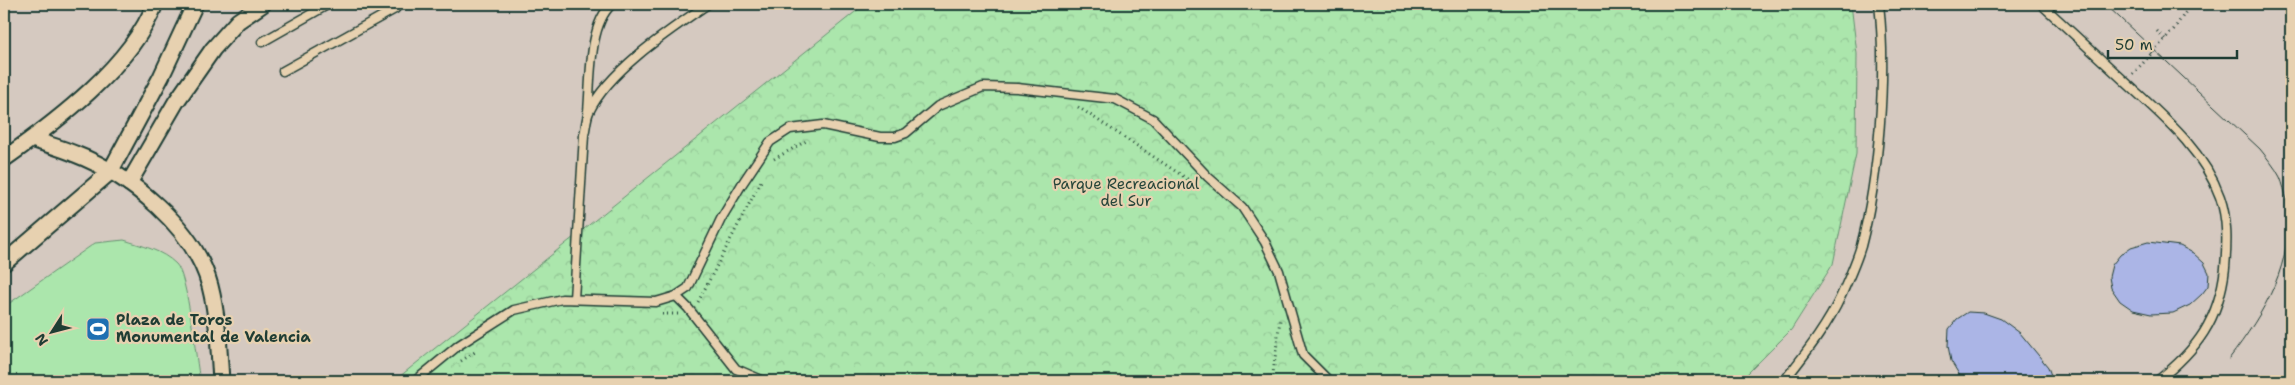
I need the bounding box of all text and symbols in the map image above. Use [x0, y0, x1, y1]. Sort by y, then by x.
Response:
scale bar [2108, 28, 2236, 60]
text: 50 m [2115, 35, 2153, 55]
park label: Parque Recreacional del Sur [1053, 174, 1200, 211]
north arrow [28, 308, 78, 358]
place label: Plaza de Toros Monumental de Valencia [116, 310, 311, 347]
sports icon: Plaza de Toros Monumental de Valencia [85, 316, 111, 342]
text: N [31, 330, 52, 349]

